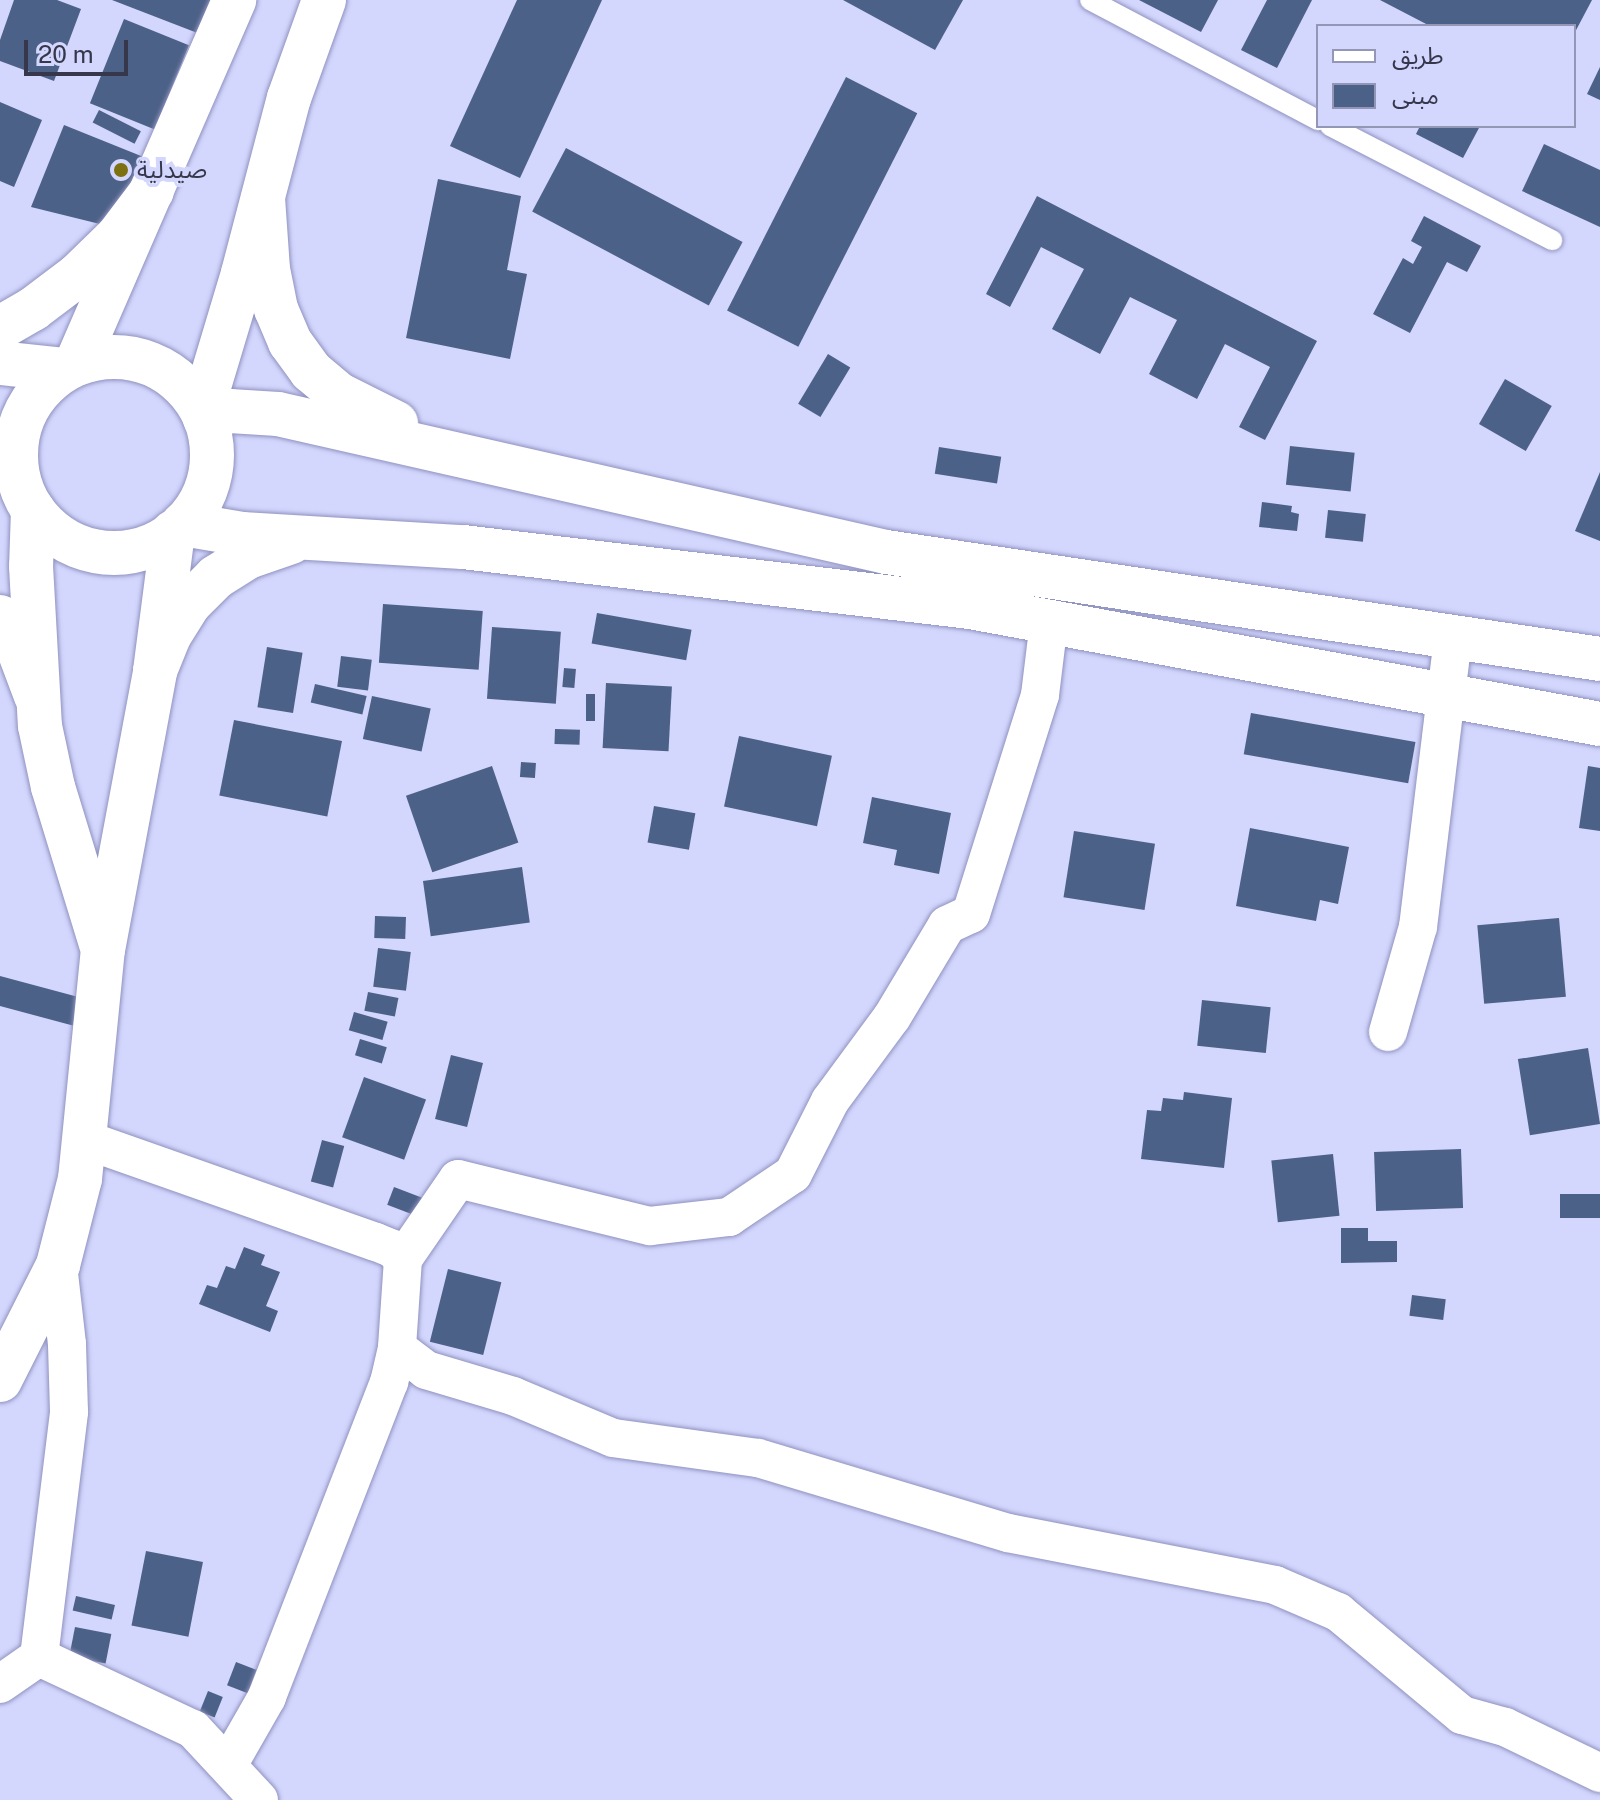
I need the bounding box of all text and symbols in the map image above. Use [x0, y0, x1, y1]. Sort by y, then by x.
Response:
scale bar [28, 24, 132, 74]
legend [1316, 24, 1576, 128]
text: 20 m [38, 40, 94, 68]
text: طريق [1392, 41, 1444, 69]
text: مبنى [1392, 81, 1439, 109]
place label: صيدلية [137, 156, 207, 184]
marker: صيدلية [112, 161, 130, 179]

